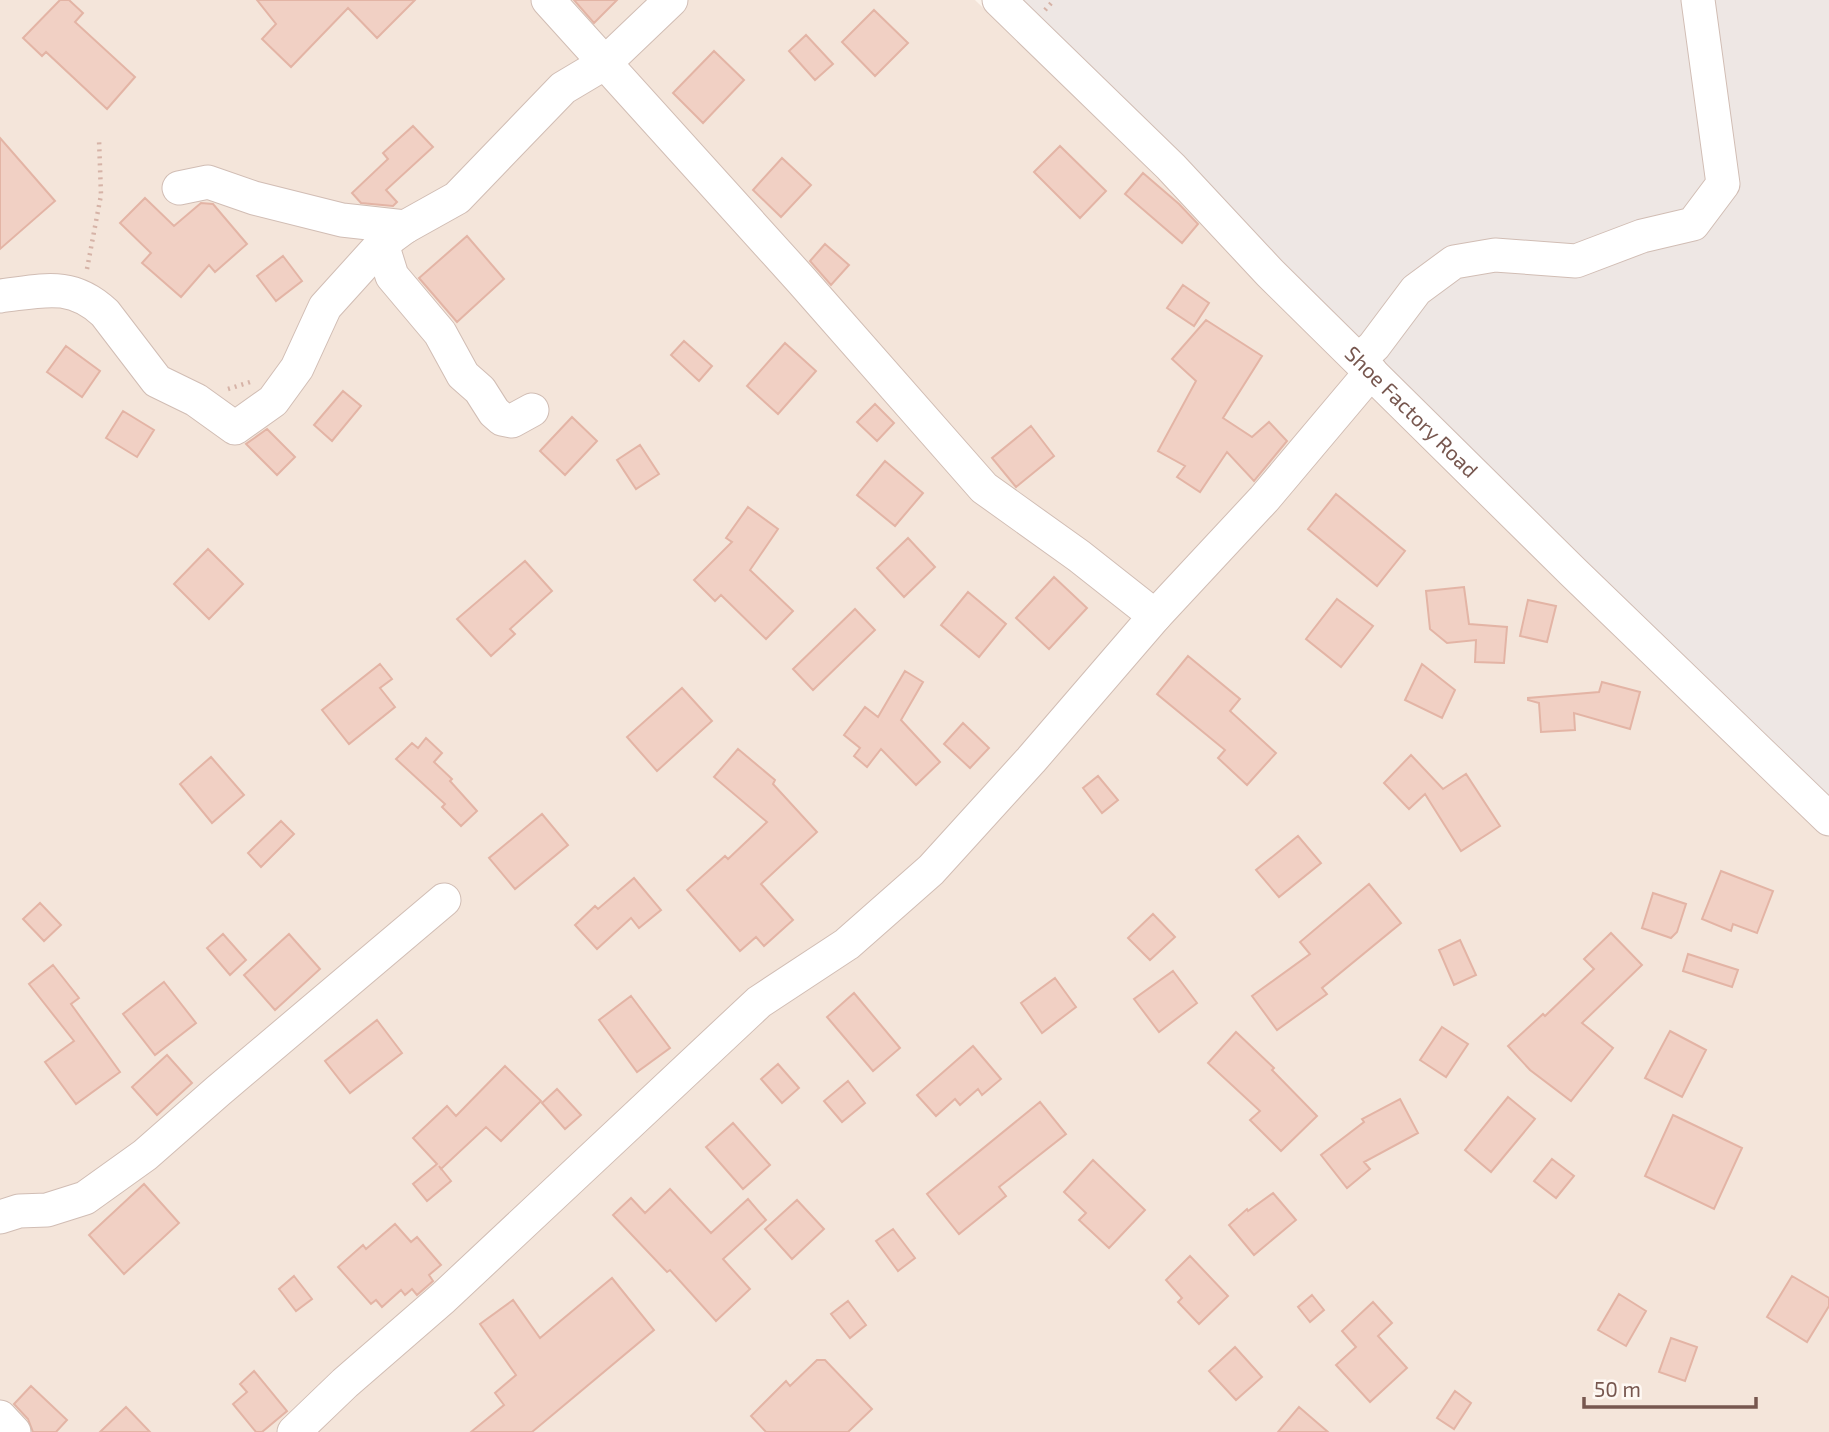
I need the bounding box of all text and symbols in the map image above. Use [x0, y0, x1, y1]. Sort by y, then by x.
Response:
street label: Shoe Factory Road [1340, 340, 1484, 482]
scale bar [1584, 1366, 1756, 1410]
text: 50 m [1594, 1376, 1641, 1401]

